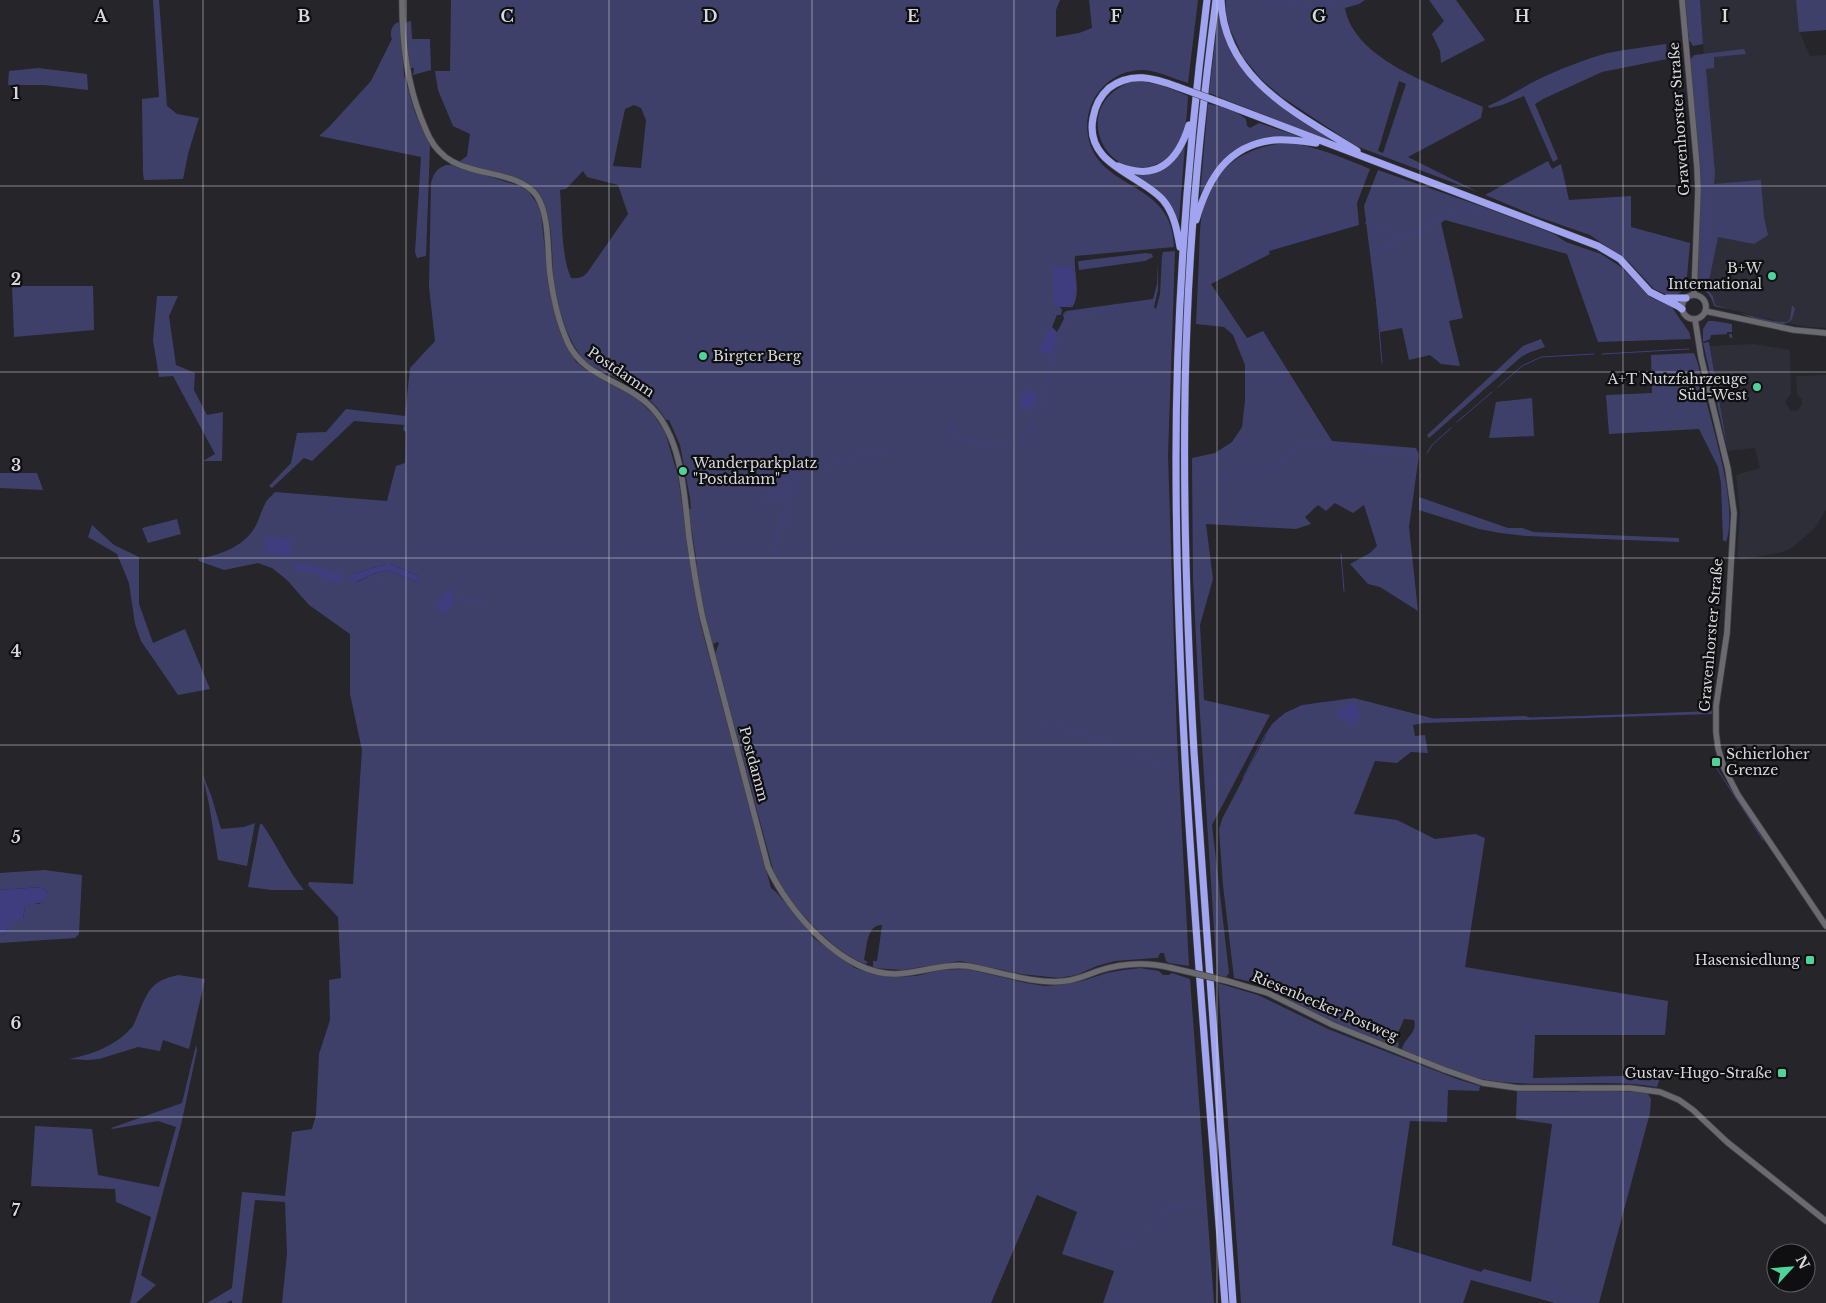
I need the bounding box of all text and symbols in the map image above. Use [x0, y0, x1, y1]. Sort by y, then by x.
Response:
text: A [94, 6, 109, 26]
text: B [298, 6, 311, 26]
text: C [500, 6, 514, 26]
text: D [703, 6, 717, 26]
text: E [907, 6, 919, 26]
text: F [1110, 6, 1122, 26]
text: G [1312, 6, 1326, 26]
text: H [1514, 6, 1530, 26]
text: I [1722, 6, 1729, 26]
street label: Gravenhorster Straße [1665, 42, 1693, 196]
text: 1 [13, 83, 20, 103]
place label: B+W International [1668, 259, 1763, 293]
text: 2 [11, 269, 21, 289]
marker: B+W International [1766, 270, 1778, 282]
street label: Postdamm [584, 343, 658, 401]
place label: Birgter Berg [713, 347, 802, 365]
marker: Birgter Berg [697, 350, 709, 362]
place label: A+T Nutzfahrzeuge Süd-West [1607, 370, 1748, 404]
marker: A+T Nutzfahrzeuge Süd-West [1751, 381, 1763, 393]
place label: Wanderparkplatz "Postdamm" [692, 454, 817, 488]
text: 3 [11, 455, 21, 475]
marker: Wanderparkplatz "Postdamm" [677, 465, 689, 477]
street label: Gravenhorster Straße [1695, 558, 1727, 712]
text: 4 [11, 641, 21, 661]
street label: Postdamm [735, 724, 773, 804]
place label: Schierloher Grenze [1726, 745, 1810, 779]
marker: Schierloher Grenze [1710, 756, 1722, 768]
text: 5 [11, 827, 21, 847]
place label: Hasensiedlung [1695, 951, 1801, 969]
marker: Hasensiedlung [1804, 954, 1816, 966]
street label: Riesenbecker Postweg [1249, 967, 1401, 1045]
text: 6 [11, 1013, 22, 1033]
place label: Gustav-Hugo-Straße [1624, 1064, 1772, 1082]
marker: Gustav-Hugo-Straße [1776, 1067, 1788, 1079]
text: 7 [12, 1200, 21, 1220]
north arrow [1766, 1243, 1816, 1293]
text: N [1792, 1252, 1814, 1272]

